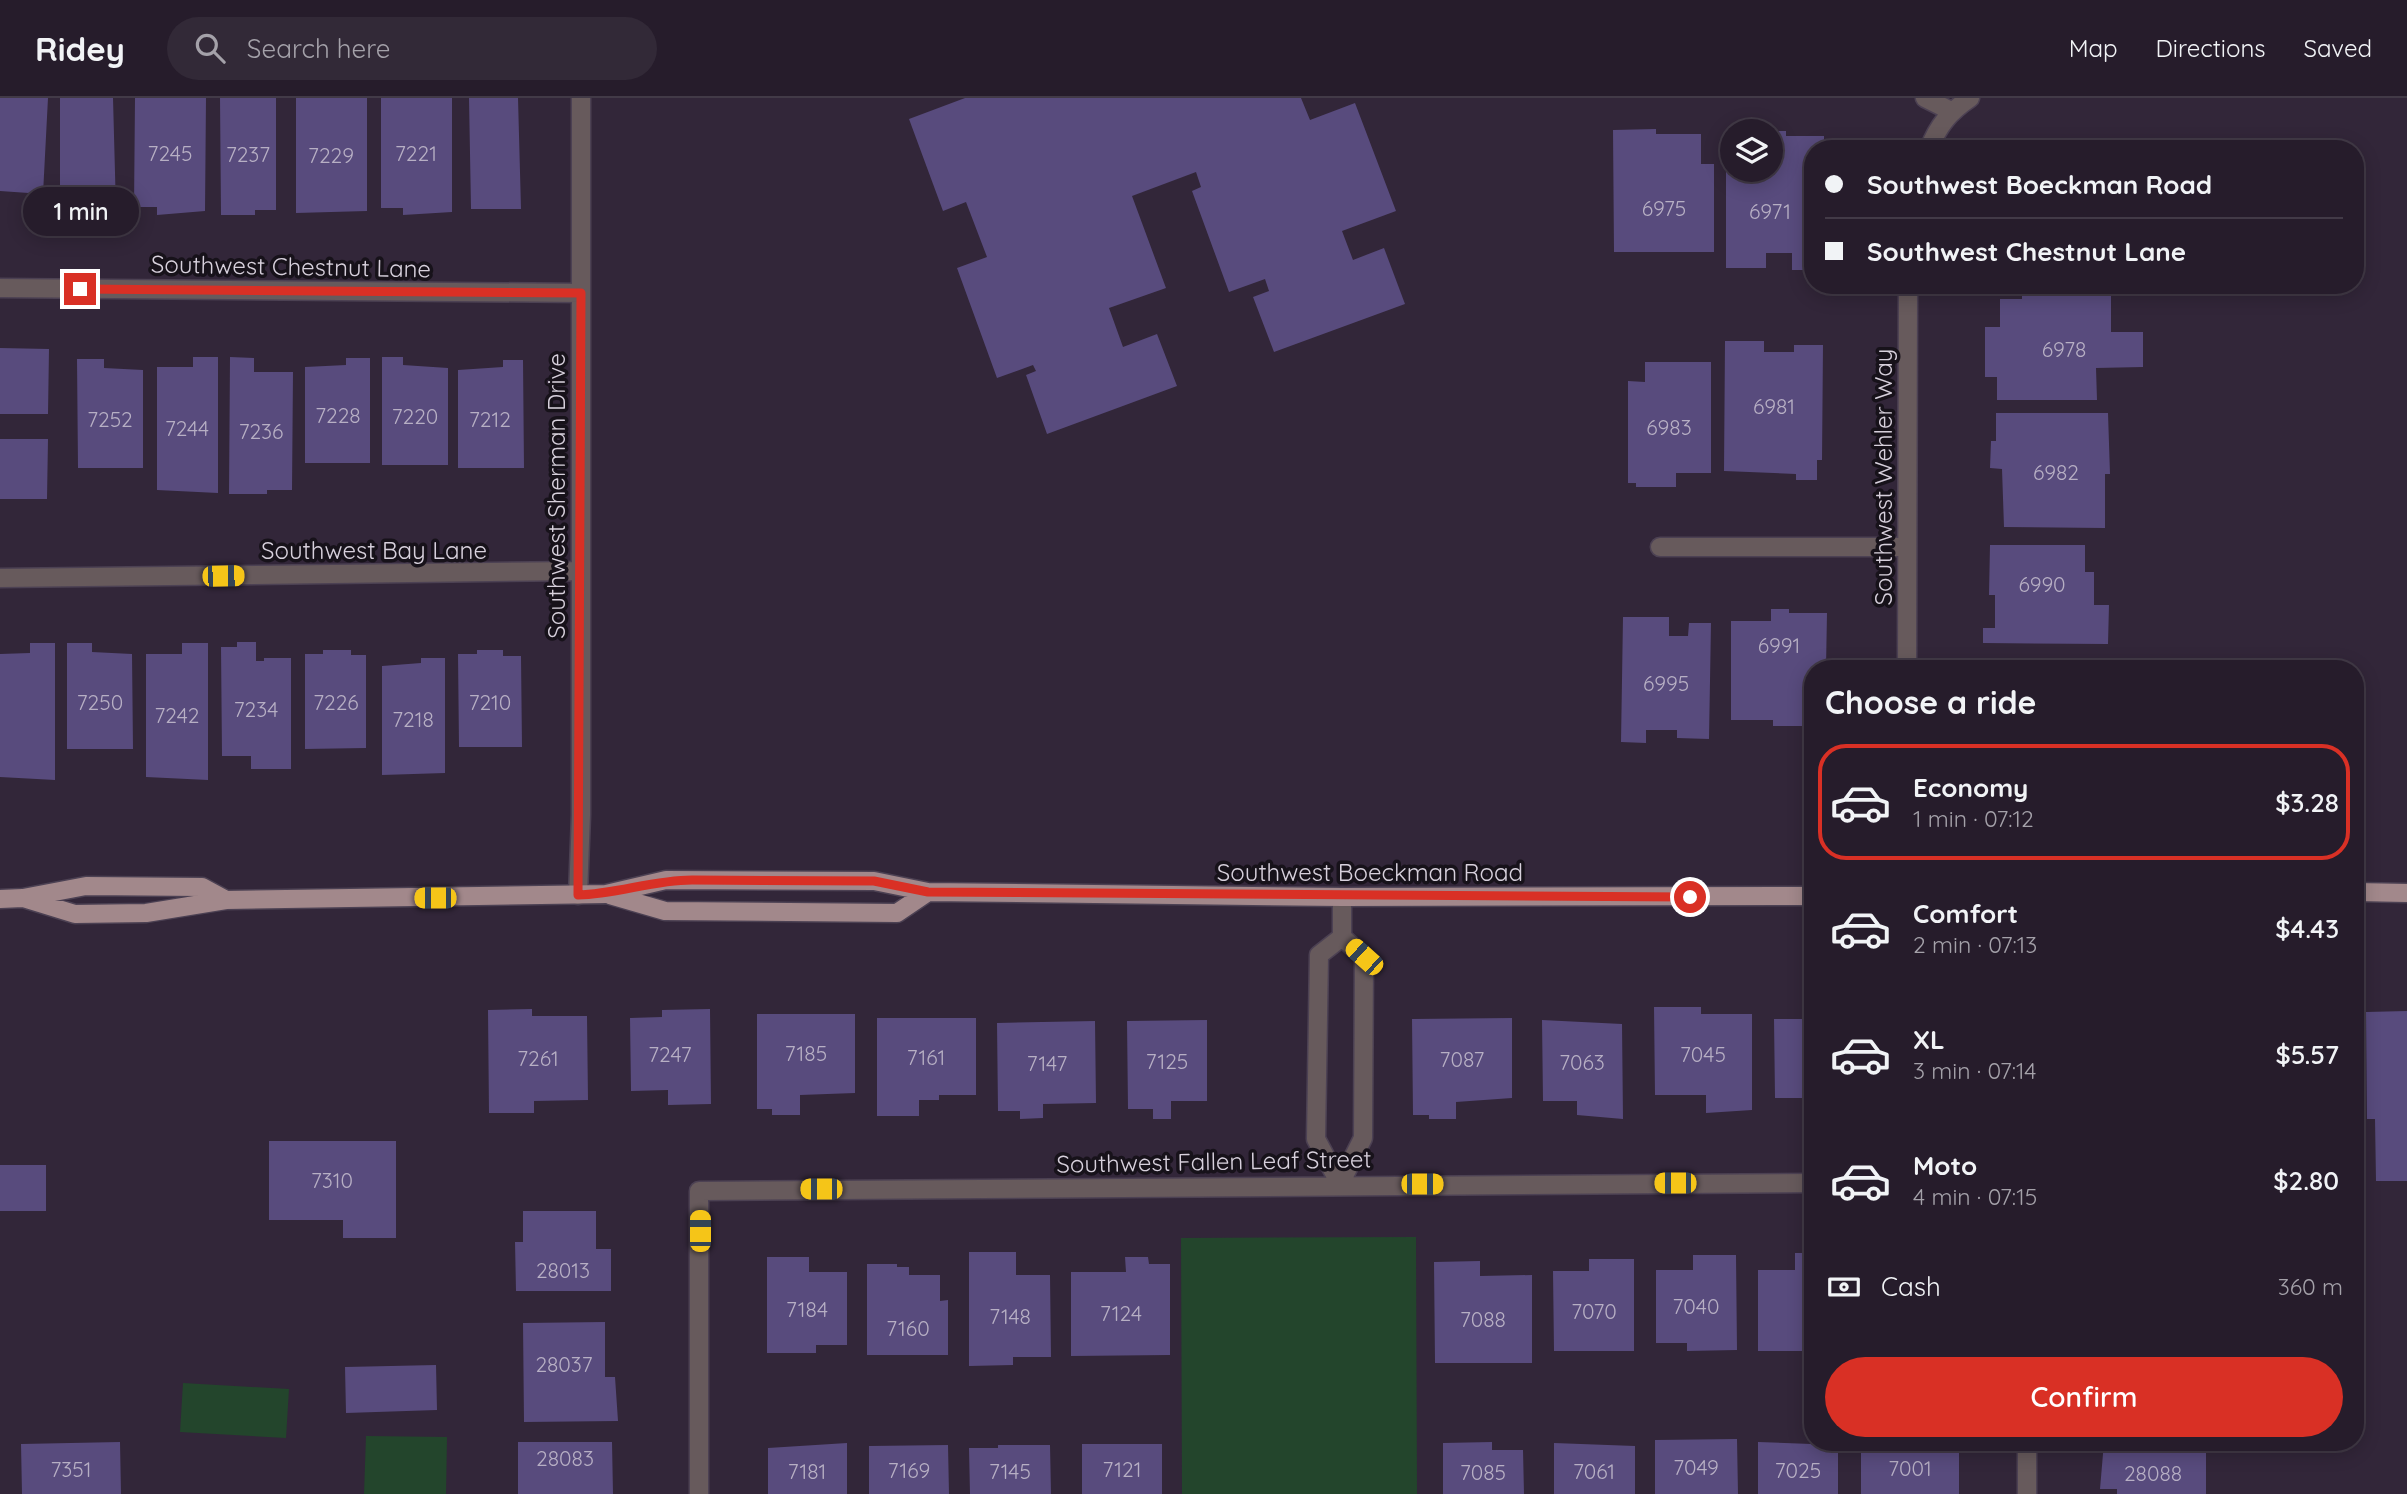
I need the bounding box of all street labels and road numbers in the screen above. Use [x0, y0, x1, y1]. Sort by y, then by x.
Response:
street label: Southwest Chestnut Lane [151, 249, 431, 283]
street label: Southwest Wehler Way [1868, 349, 1898, 605]
street label: Southwest Sherman Drive [541, 353, 571, 639]
street label: Southwest Bay Lane [261, 535, 487, 565]
street label: Southwest Boeckman Road [1217, 857, 1523, 887]
street label: Southwest Fallen Leaf Street [1056, 1143, 1372, 1179]

